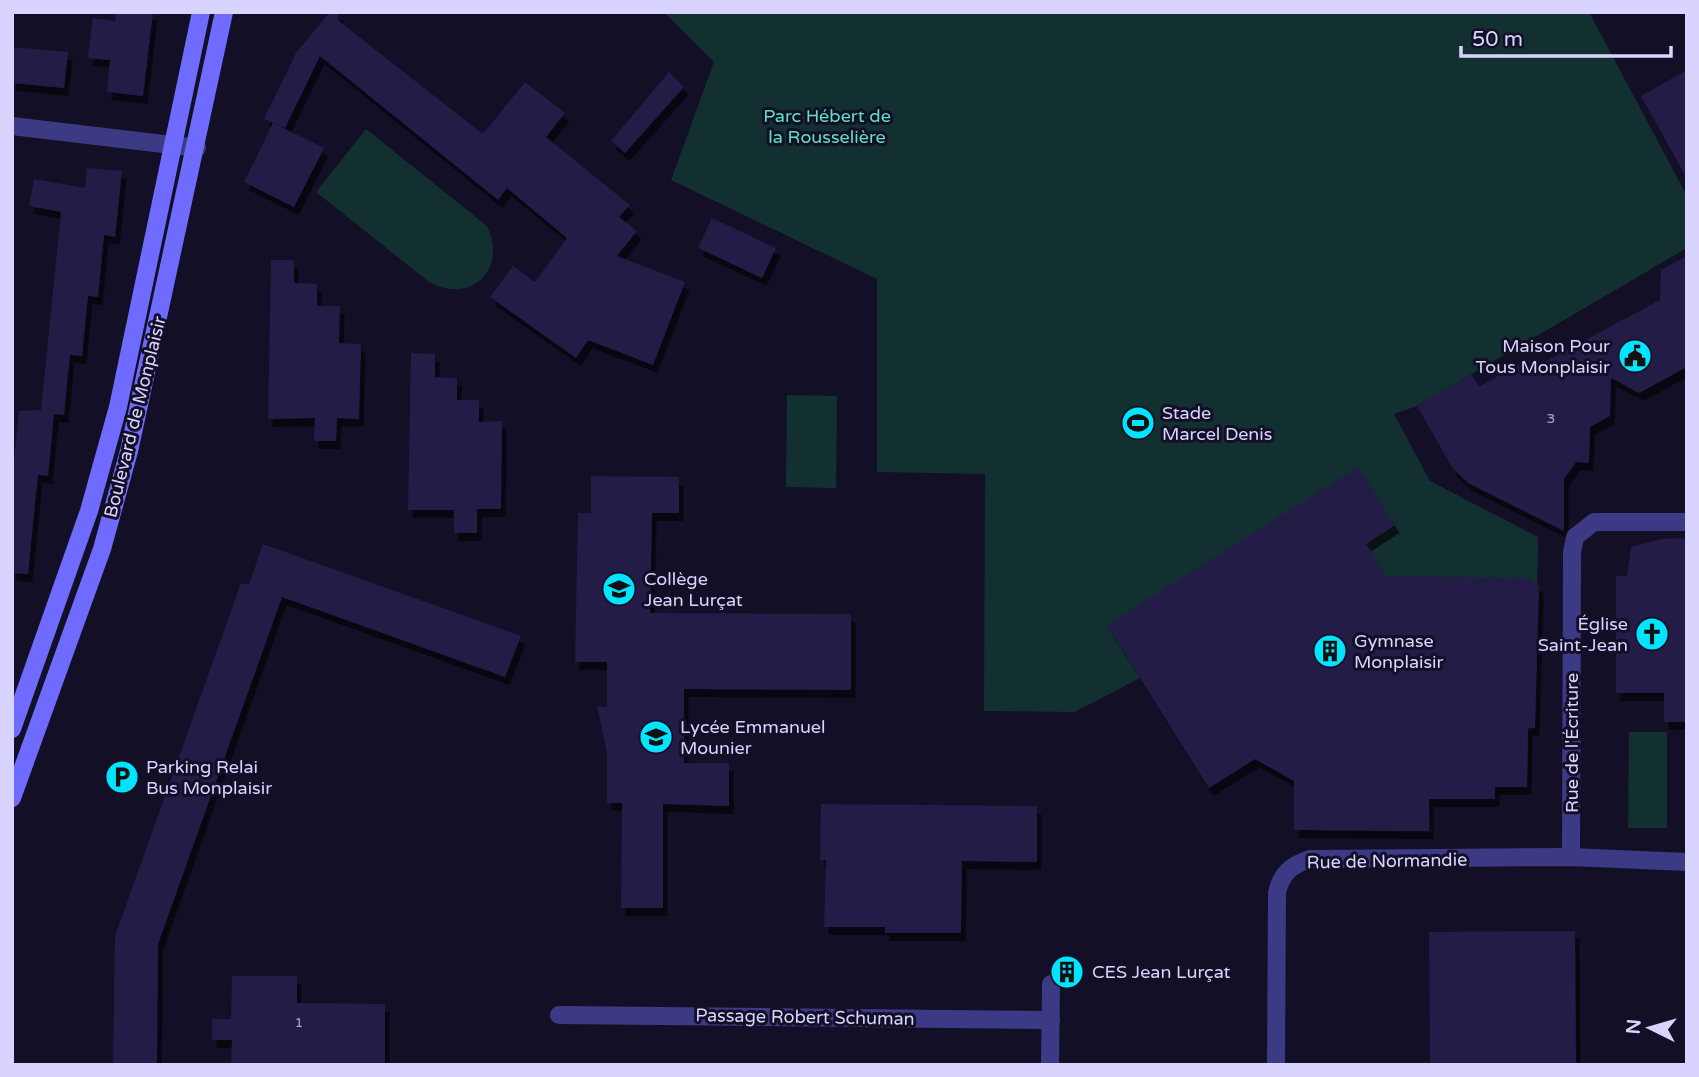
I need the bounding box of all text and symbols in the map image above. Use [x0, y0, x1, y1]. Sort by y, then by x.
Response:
scale bar [1461, 14, 1671, 58]
text: 50 m [1472, 27, 1523, 52]
park label: Parc Hébert de la Rousselière [763, 105, 891, 148]
street label: Boulevard de Monplaisir [99, 314, 171, 520]
place label: Maison Pour Tous Monplaisir [1475, 335, 1610, 378]
public building icon: Maison Pour Tous Monplaisir [1616, 337, 1654, 375]
place label: Stade Marcel Denis [1162, 402, 1272, 445]
sports icon: Stade Marcel Denis [1119, 404, 1157, 442]
house number: 3 [1547, 410, 1555, 427]
place label: Collège Jean Lurçat [644, 568, 743, 611]
school or university icon: Collège Jean Lurçat [600, 570, 638, 608]
place label: Église Saint-Jean [1538, 613, 1628, 656]
church icon: Église Saint-Jean [1633, 615, 1671, 653]
place label: Gymnase Monplaisir [1354, 630, 1444, 673]
building icon: Gymnase Monplaisir [1311, 632, 1349, 670]
street label: Rue de l'Écriture [1561, 673, 1583, 813]
place label: Lycée Emmanuel Mounier [680, 716, 826, 759]
school or university icon: Lycée Emmanuel Mounier [637, 718, 675, 756]
place label: Parking Relai Bus Monplaisir [146, 756, 272, 799]
parking icon: Parking Relai Bus Monplaisir [103, 758, 141, 796]
street label: Rue de Normandie [1307, 849, 1467, 873]
building icon: CES Jean Lurçat [1048, 953, 1086, 991]
place label: CES Jean Lurçat [1092, 961, 1231, 983]
north arrow [1615, 993, 1685, 1063]
street label: Passage Robert Schuman [695, 1004, 915, 1030]
house number: 1 [295, 1014, 303, 1031]
text: N [1622, 1018, 1646, 1035]

